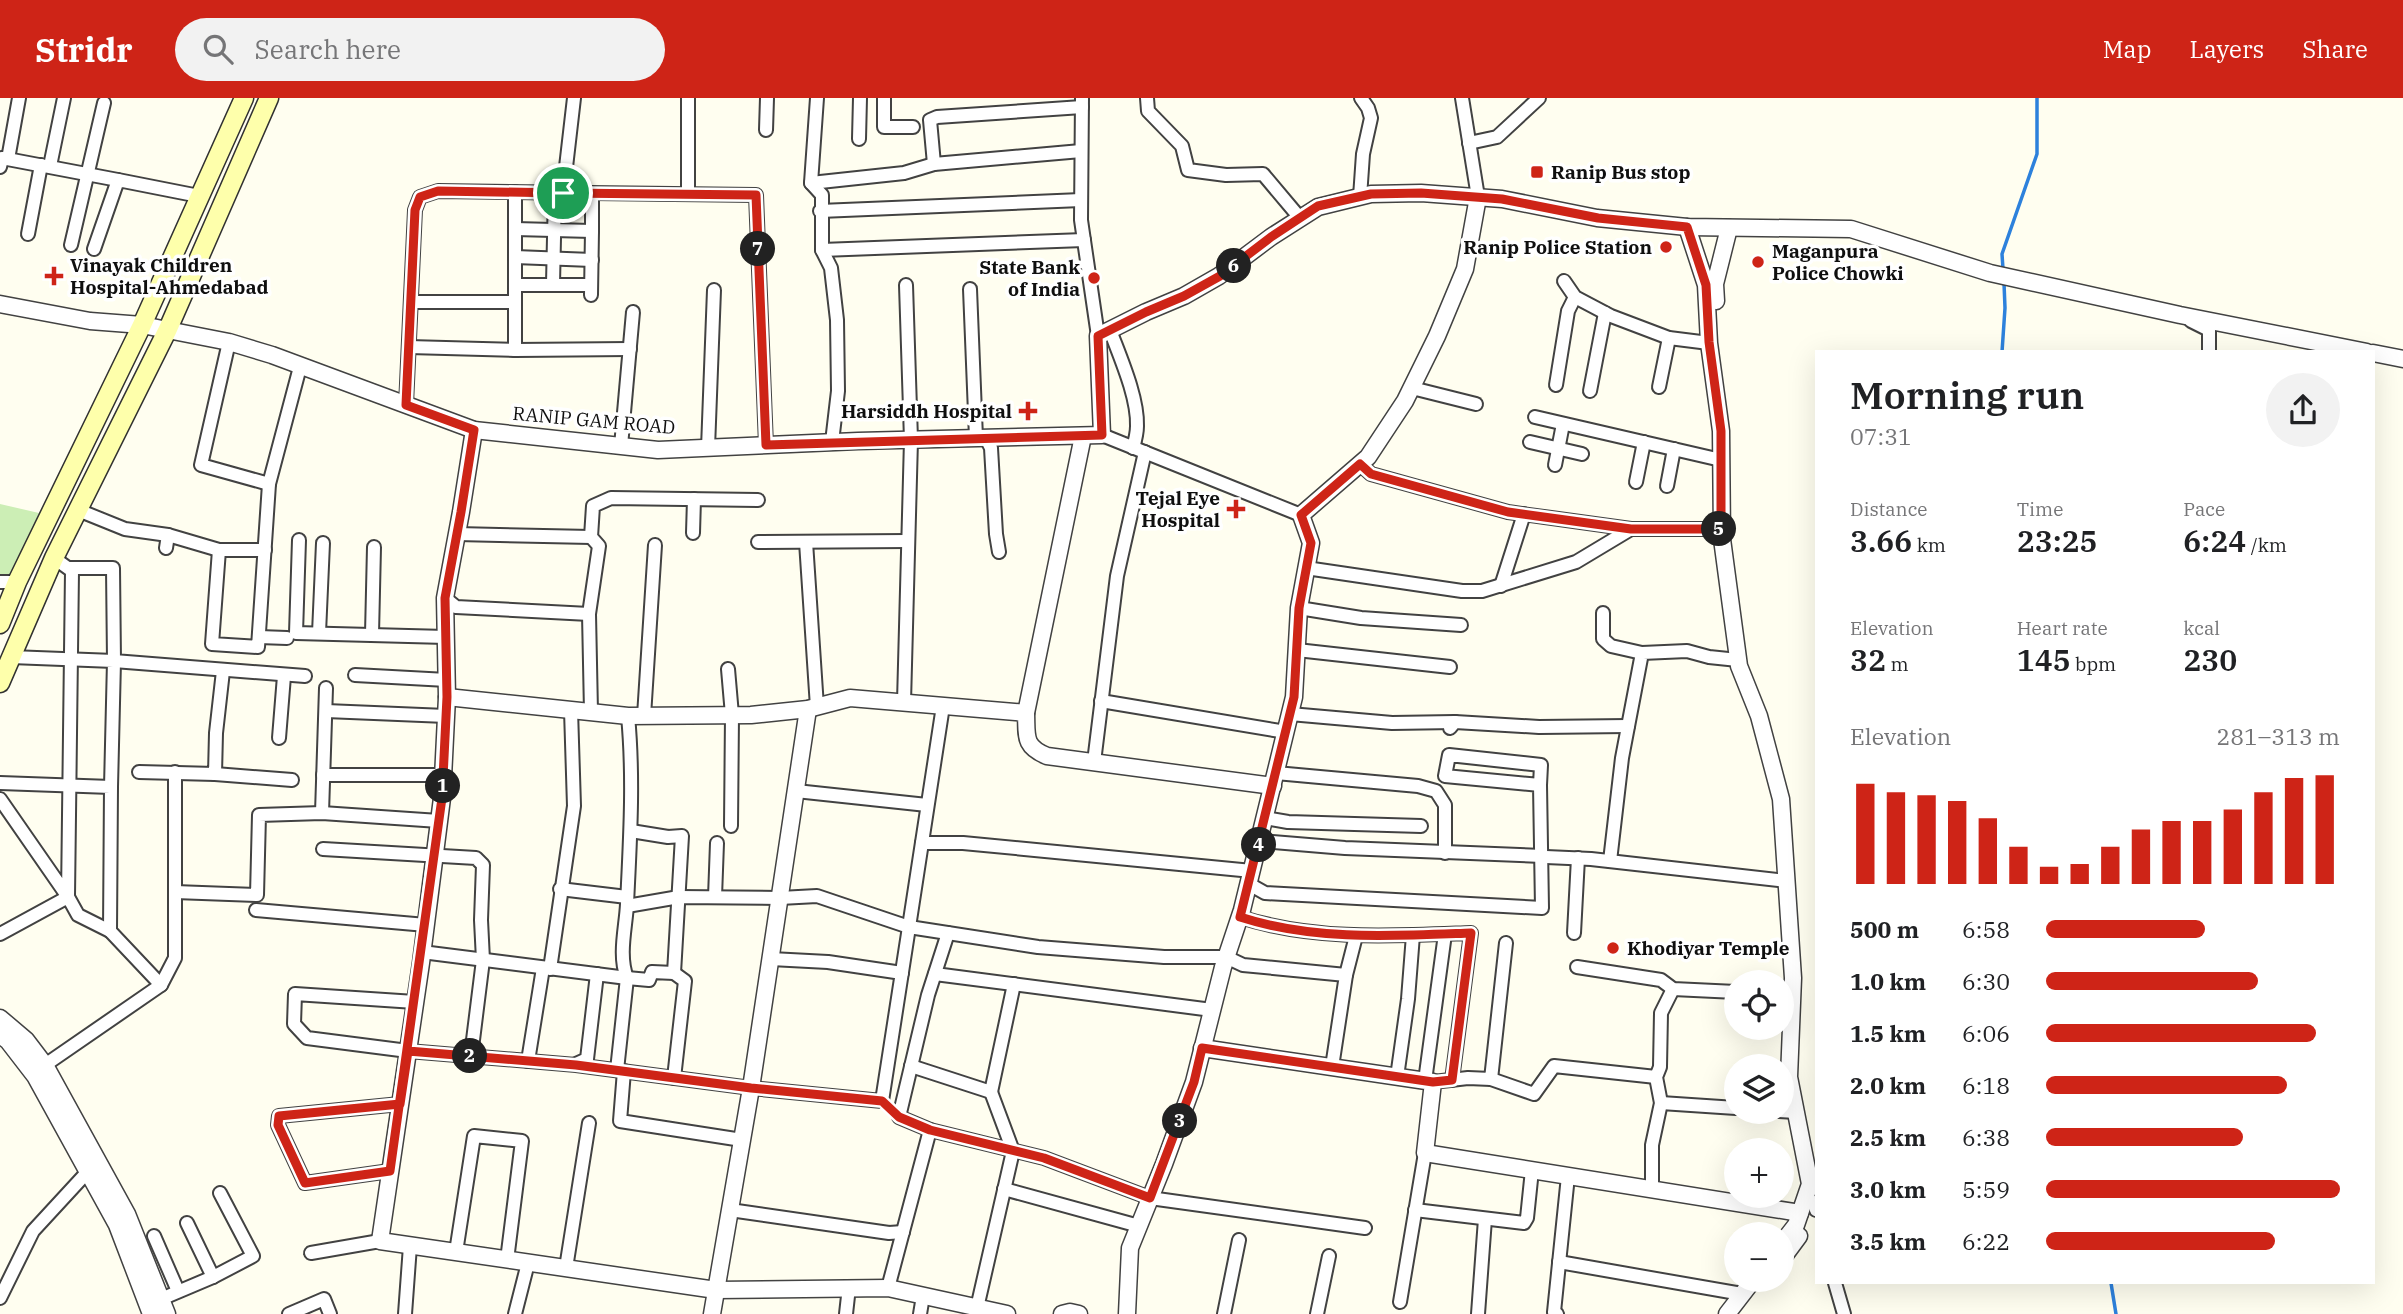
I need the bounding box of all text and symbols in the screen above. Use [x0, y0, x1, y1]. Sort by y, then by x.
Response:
search box [175, 18, 665, 81]
text: Stridr [35, 28, 133, 71]
icon: search [199, 30, 237, 68]
text: Search here [255, 32, 401, 66]
text: Map [2103, 33, 2151, 65]
text: Layers [2189, 33, 2264, 65]
text: Share [2302, 33, 2368, 65]
place label: Ranip Bus stop [1551, 160, 1690, 184]
pin [533, 163, 593, 223]
marker: Ranip Bus stop [1529, 164, 1545, 180]
icon: arrive [544, 174, 582, 212]
pin: 7 [740, 232, 776, 266]
place label: Ranip Police Station [1463, 235, 1652, 259]
text: 7 [752, 236, 763, 260]
marker: Ranip Police Station [1658, 239, 1674, 255]
place label: Maganpura Police Chowki [1772, 239, 1904, 285]
pin: 6 [1216, 248, 1252, 284]
place label: Vinayak Children Hospital-Ahmedabad [70, 253, 269, 299]
text: 6 [1228, 253, 1239, 277]
marker: Maganpura Police Chowki [1750, 254, 1766, 270]
place label: State Bank of India [979, 255, 1080, 301]
marker: Vinayak Children Hospital-Ahmedabad [44, 266, 64, 286]
marker: State Bank of India [1086, 270, 1102, 286]
text: Morning run [1850, 370, 2084, 419]
button: share [2266, 373, 2340, 447]
place label: Harsiddh Hospital [841, 399, 1012, 423]
street label: RANIP GAM ROAD [512, 401, 676, 439]
marker: Harsiddh Hospital [1018, 401, 1038, 421]
text: 07:31 [1850, 421, 1912, 451]
place label: Tejal Eye Hospital [1135, 486, 1220, 532]
text: Distance [1850, 497, 1928, 521]
text: Time [2017, 497, 2063, 521]
text: Pace [2183, 497, 2225, 521]
marker: Tejal Eye Hospital [1226, 499, 1246, 519]
pin: 5 [1702, 512, 1736, 546]
text: 5 [1713, 516, 1724, 540]
text: 3.66 [1850, 521, 1912, 560]
text: 23:25 [2017, 521, 2098, 560]
text: 6:24 [2183, 521, 2246, 560]
text: km [1912, 533, 1946, 557]
text: /km [2246, 533, 2287, 557]
text: Elevation [1850, 616, 1934, 640]
text: Heart rate [2017, 616, 2108, 640]
text: kcal [2183, 616, 2220, 640]
text: 32 [1850, 640, 1886, 679]
text: 145 [2017, 640, 2071, 679]
text: 230 [2183, 640, 2237, 679]
text: m [1886, 652, 1909, 676]
text: bpm [2071, 652, 2116, 676]
text: Elevation [1850, 721, 1951, 751]
text: 281–313 m [2216, 721, 2340, 751]
pin: 1 [426, 768, 460, 804]
text: 1 [437, 773, 448, 797]
pin: 4 [1242, 828, 1276, 862]
text: 4 [1253, 832, 1264, 856]
text: 500 m [1850, 914, 1919, 944]
text: 6:58 [1962, 914, 2010, 944]
place label: Khodiyar Temple [1627, 936, 1790, 960]
marker: Khodiyar Temple [1605, 940, 1621, 956]
text: 1.0 km [1850, 966, 1926, 996]
text: 6:30 [1962, 966, 2010, 996]
map controls [1724, 970, 1794, 1292]
button: locate [1724, 970, 1794, 1040]
text: 1.5 km [1850, 1018, 1926, 1048]
text: 6:06 [1962, 1018, 2010, 1048]
pin: 2 [452, 1038, 488, 1074]
text: 2 [464, 1043, 475, 1067]
button: layers [1724, 1054, 1794, 1124]
text: 2.0 km [1850, 1070, 1926, 1100]
text: 6:18 [1962, 1070, 2010, 1100]
pin: 3 [1162, 1104, 1198, 1138]
text: 3 [1174, 1108, 1185, 1132]
text: 2.5 km [1850, 1122, 1926, 1152]
text: 6:38 [1962, 1122, 2010, 1152]
button: + [1724, 1138, 1794, 1208]
text: 3.0 km [1850, 1174, 1926, 1204]
text: 5:59 [1962, 1174, 2010, 1204]
button: − [1724, 1222, 1794, 1292]
text: 3.5 km [1850, 1226, 1926, 1256]
text: 6:22 [1962, 1226, 2010, 1256]

